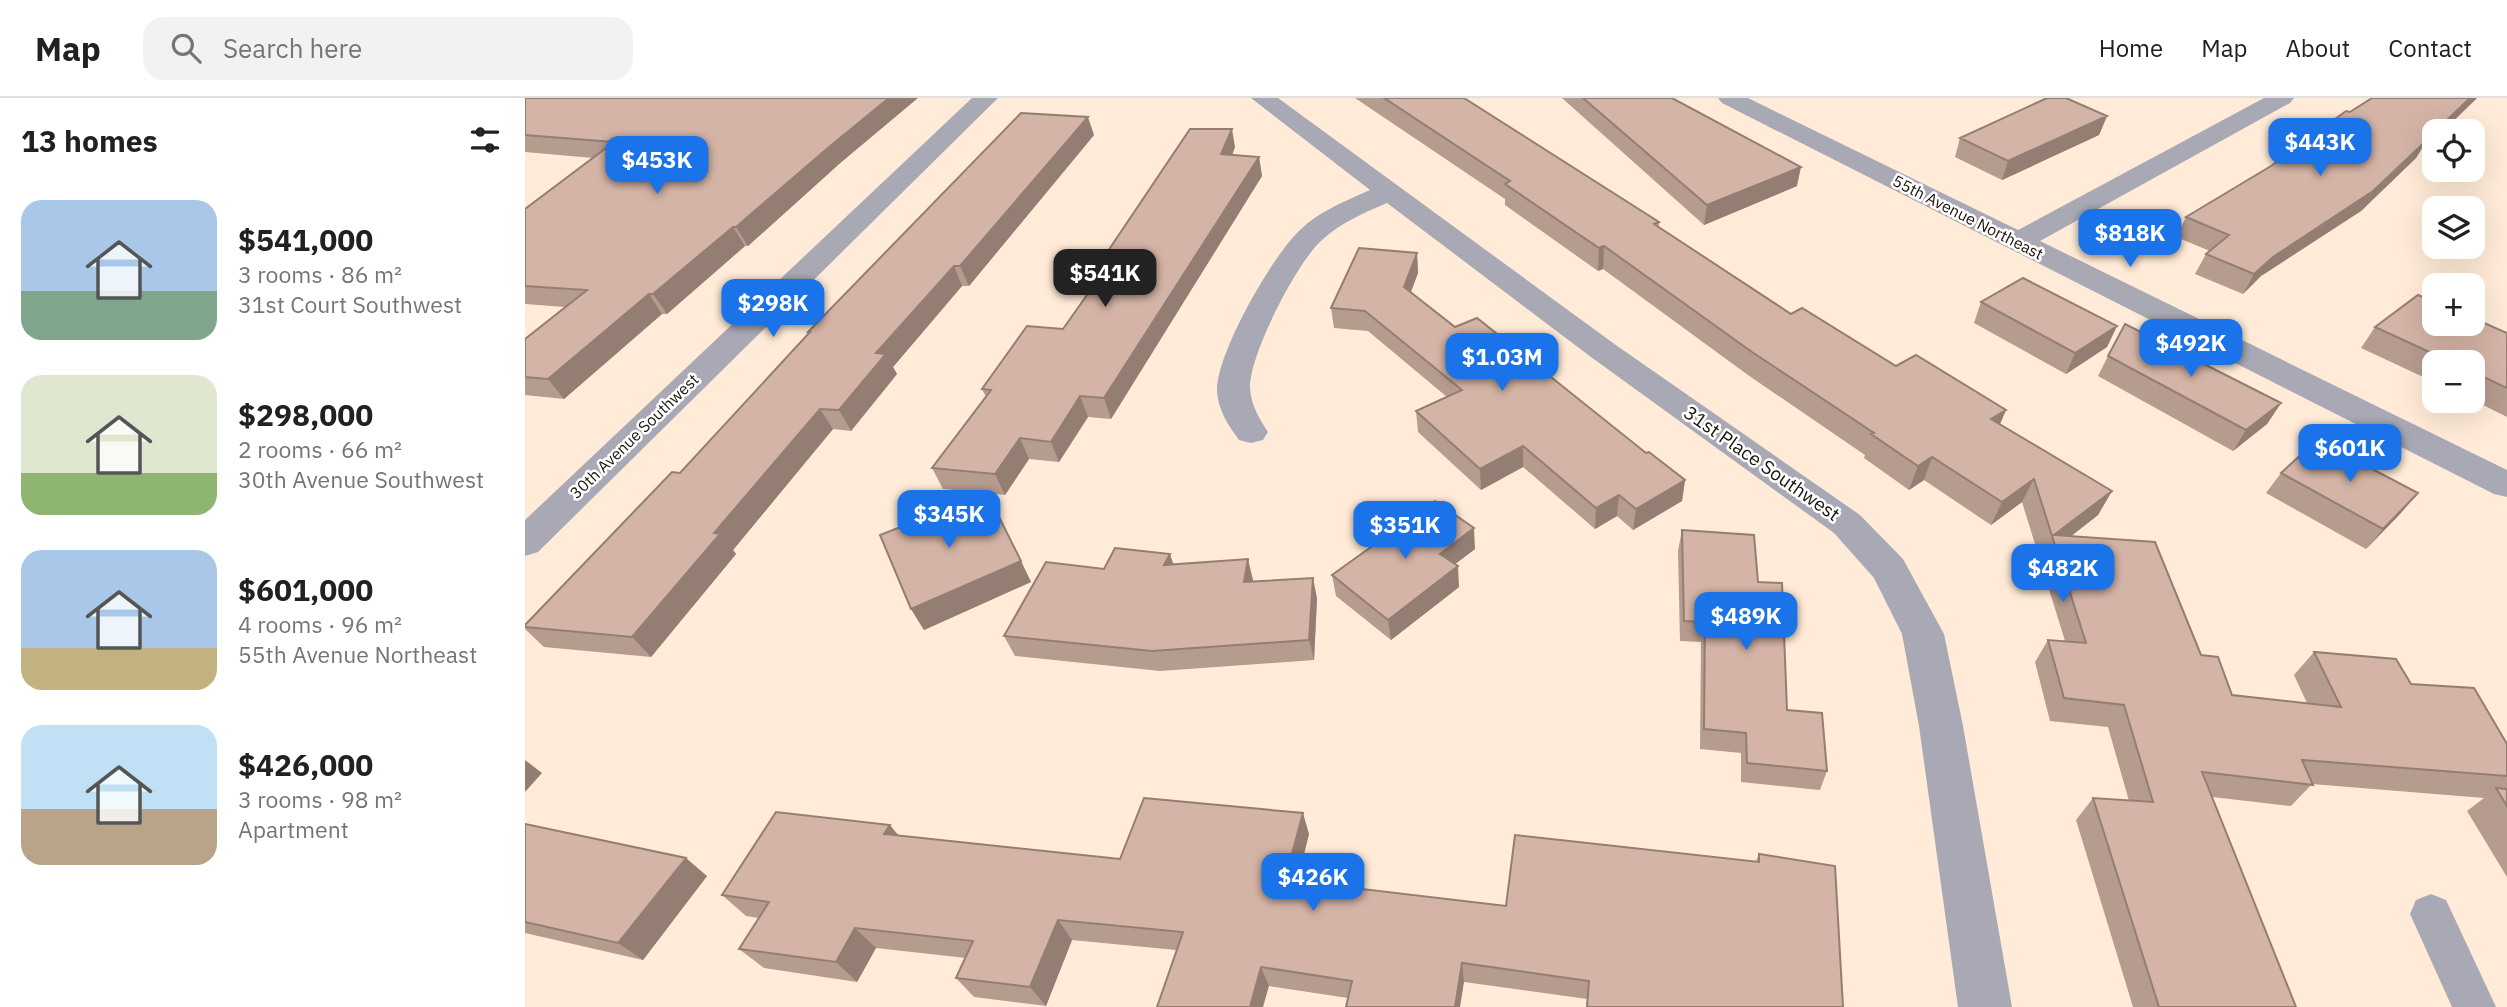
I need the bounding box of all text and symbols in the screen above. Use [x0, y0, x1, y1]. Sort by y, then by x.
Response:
search box [143, 17, 633, 80]
text: Map [35, 27, 101, 70]
icon: search [167, 29, 205, 67]
text: Search here [223, 31, 362, 65]
text: Home [2099, 32, 2163, 64]
text: Map [2201, 32, 2247, 64]
text: About [2285, 32, 2350, 64]
text: Contact [2388, 32, 2472, 64]
pin: $443K [2271, 118, 2369, 178]
map controls [2422, 119, 2485, 413]
button: locate [2422, 119, 2485, 182]
text: 13 homes [21, 121, 158, 160]
icon: filters [466, 121, 504, 159]
text: $443K [2284, 126, 2356, 156]
pin: $453K [608, 136, 706, 196]
text: $453K [621, 144, 693, 174]
street label: 55th Avenue Northeast [1889, 170, 2047, 264]
button: layers [2422, 196, 2485, 259]
pin: $818K [2081, 209, 2179, 269]
text: $818K [2094, 217, 2166, 247]
text: $541,000 [238, 220, 373, 259]
icon: home [77, 228, 161, 312]
pin: $541K [1056, 250, 1154, 309]
text: $541K [1069, 257, 1141, 287]
text: 3 rooms · 86 m² [238, 259, 402, 289]
button: + [2422, 273, 2485, 336]
pin: $298K [724, 280, 822, 339]
text: $298K [737, 287, 809, 317]
text: 31st Court Southwest [238, 289, 462, 319]
pin: $492K [2142, 320, 2240, 379]
text: $492K [2155, 327, 2227, 357]
pin: $1.03M [1445, 334, 1559, 393]
text: $1.03M [1461, 341, 1543, 371]
button: − [2422, 350, 2485, 413]
street label: 30th Avenue Southwest [565, 369, 703, 503]
text: $298,000 [238, 395, 373, 434]
street label: 31st Place Southwest [1679, 400, 1845, 526]
icon: home [77, 403, 161, 487]
pin: $601K [2301, 424, 2399, 484]
text: $601K [2314, 432, 2386, 462]
text: 2 rooms · 66 m² [238, 434, 402, 464]
text: 30th Avenue Southwest [238, 464, 484, 494]
pin: $345K [900, 490, 998, 550]
text: $345K [913, 498, 985, 528]
pin: $351K [1356, 502, 1454, 561]
text: $351K [1369, 509, 1441, 539]
pin: $482K [2014, 545, 2112, 604]
text: $482K [2027, 552, 2099, 582]
text: $601,000 [238, 570, 373, 609]
icon: home [77, 578, 161, 662]
pin: $489K [1697, 592, 1795, 652]
text: $489K [1710, 600, 1782, 630]
text: 4 rooms · 96 m² [238, 609, 402, 639]
text: 55th Avenue Northeast [238, 639, 477, 669]
text: $426,000 [238, 745, 373, 784]
icon: home [77, 753, 161, 837]
text: 3 rooms · 98 m² [238, 784, 402, 814]
text: Apartment [238, 814, 349, 844]
pin: $426K [1264, 854, 1362, 913]
text: $426K [1277, 861, 1349, 891]

